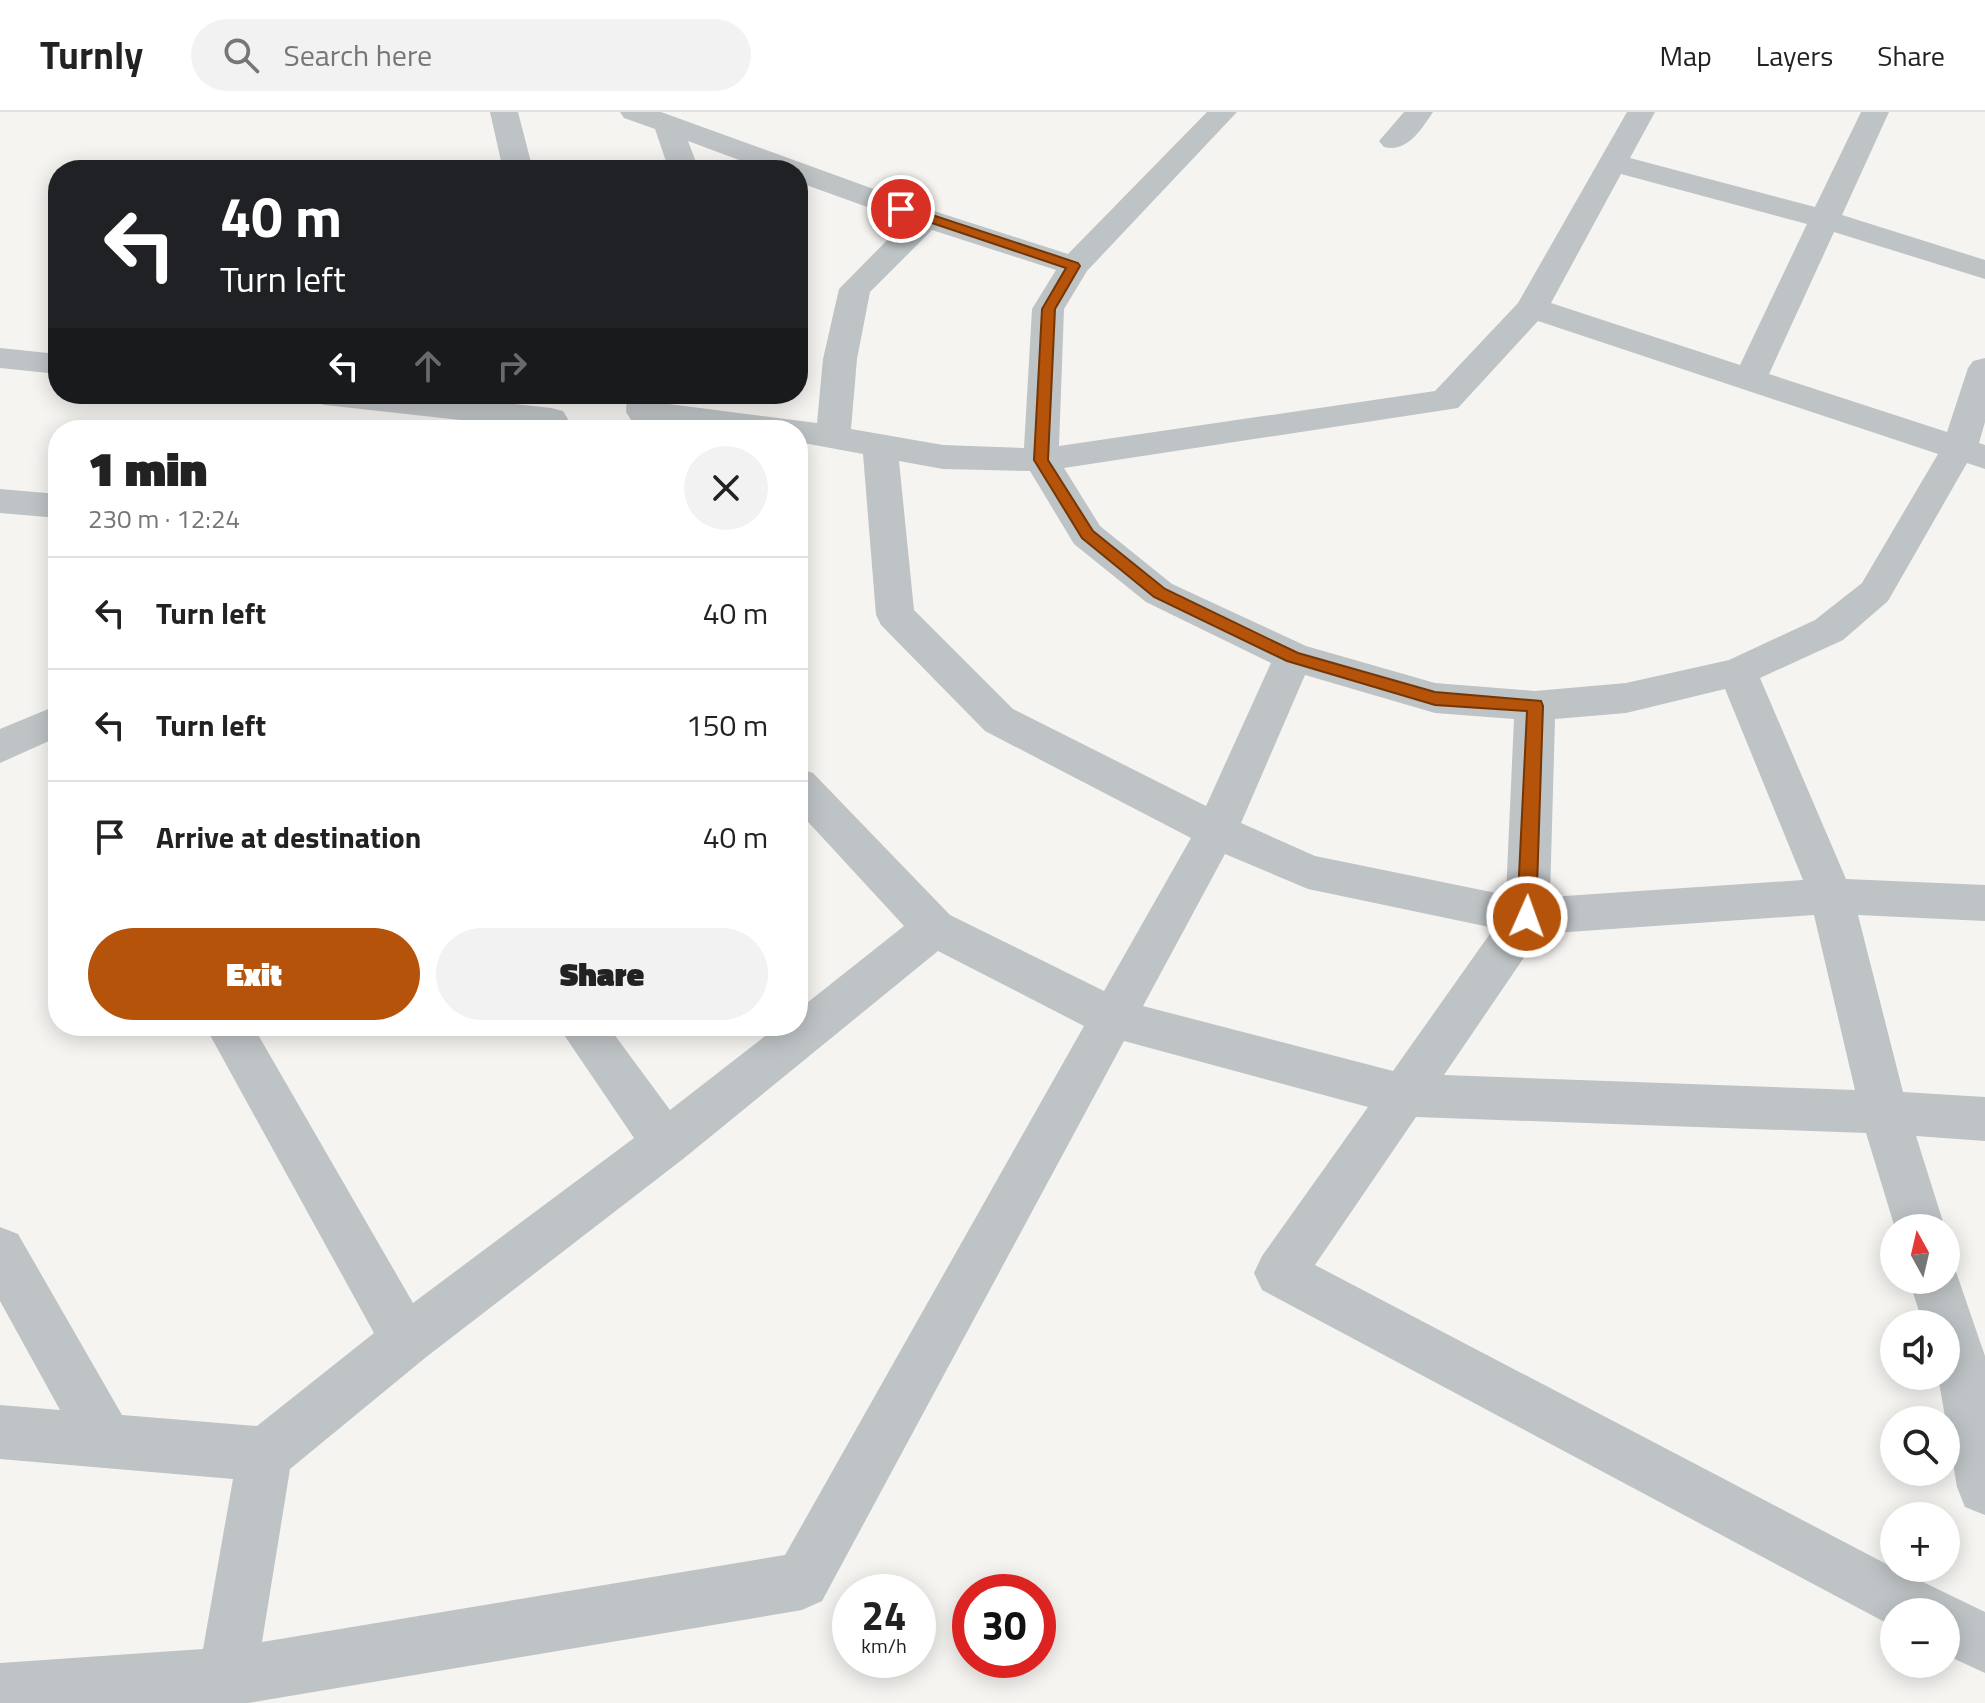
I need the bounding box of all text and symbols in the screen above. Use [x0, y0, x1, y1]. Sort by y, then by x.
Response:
search box [191, 19, 751, 91]
text: Turnly [40, 26, 143, 84]
text: Search here [283, 32, 432, 78]
icon: search [219, 33, 263, 77]
text: Map [1659, 34, 1712, 77]
text: Layers [1756, 34, 1833, 77]
text: Share [1877, 34, 1945, 77]
text: 40 m [220, 174, 342, 259]
pin [867, 175, 935, 243]
icon: arrive [879, 187, 923, 231]
icon: left [88, 192, 192, 296]
text: Turn left [220, 251, 346, 306]
icon: left [322, 344, 366, 388]
icon: ahead [406, 344, 450, 388]
icon: right [490, 344, 534, 388]
text: 1 min [88, 432, 207, 505]
button: close [684, 446, 768, 530]
text: 230 m · 12:24 [88, 499, 240, 538]
text: Turn left [156, 590, 266, 636]
text: 40 m [703, 590, 768, 636]
icon: left [88, 591, 132, 635]
text: Turn left [156, 702, 266, 748]
text: 150 m [686, 702, 768, 748]
icon: left [88, 703, 132, 747]
text: Arrive at destination [156, 814, 421, 860]
text: 40 m [703, 814, 768, 860]
icon: arrive [88, 815, 132, 859]
position arrow [1485, 875, 1569, 959]
button: Exit [88, 928, 420, 1020]
button: Share [436, 928, 768, 1020]
north arrow [1880, 1214, 1960, 1294]
map controls [1880, 1214, 1960, 1678]
button: sound [1880, 1310, 1960, 1390]
button: search [1880, 1406, 1960, 1486]
button: + [1880, 1502, 1960, 1582]
speed limit sign: 30 [952, 1574, 1056, 1678]
text: 24 [862, 1585, 906, 1646]
button: − [1880, 1598, 1960, 1678]
text: km/h [861, 1630, 907, 1661]

